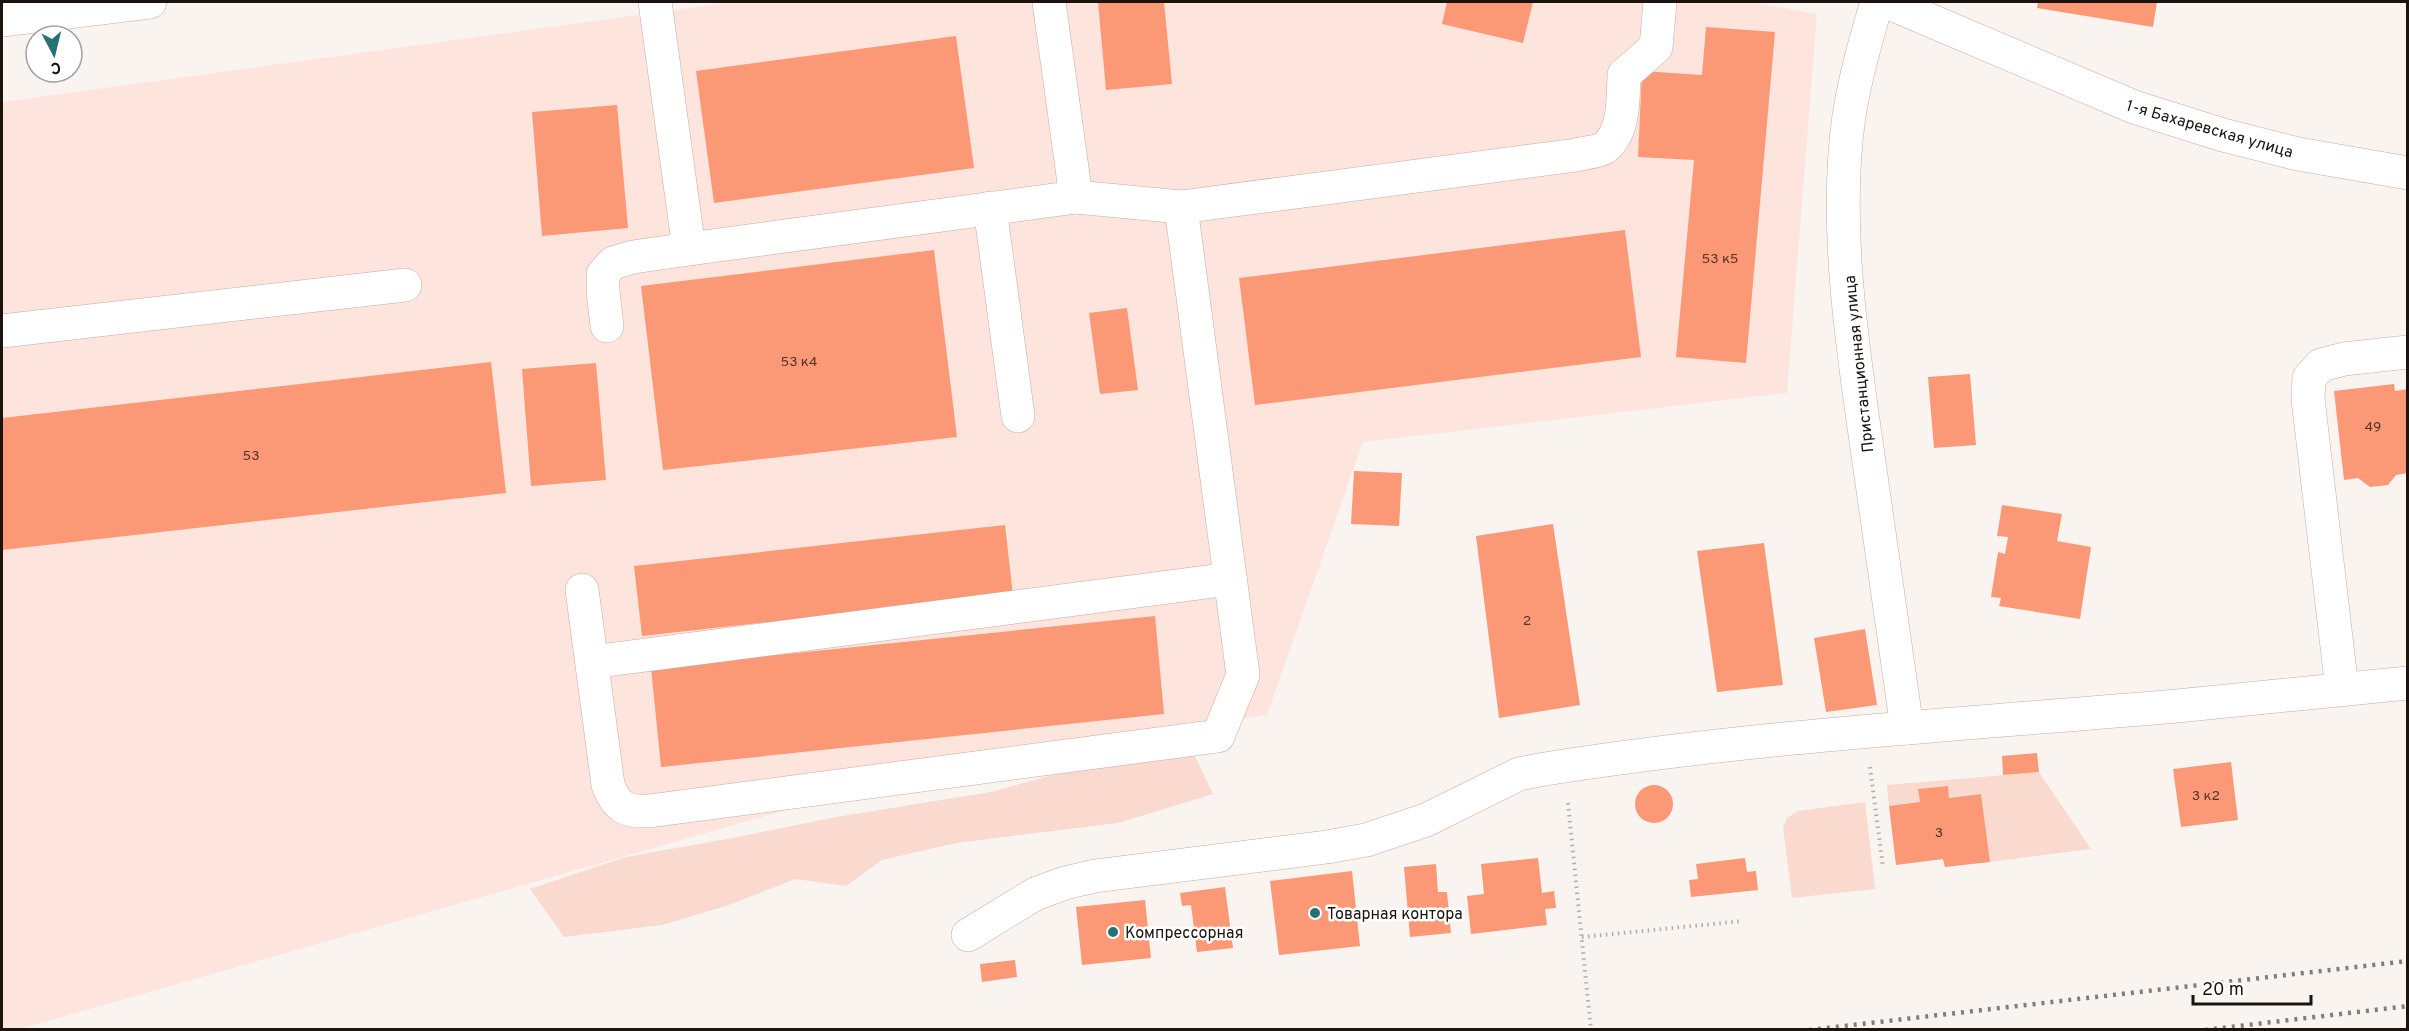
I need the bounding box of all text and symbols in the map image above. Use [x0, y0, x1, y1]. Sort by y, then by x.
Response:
north arrow [24, 24, 84, 84]
text: С [49, 56, 62, 77]
street label: 1-я Бахаревская улица [2124, 96, 2295, 163]
house number: 53 к5 [1702, 251, 1738, 268]
street label: Пристанционная улица [1841, 274, 1879, 453]
house number: 53 к4 [780, 354, 818, 371]
house number: 49 [2365, 419, 2381, 436]
house number: 53 [242, 448, 260, 465]
house number: 2 [1523, 613, 1531, 630]
house number: 3 к2 [2192, 788, 2220, 805]
house number: 3 [1935, 825, 1943, 842]
place label: Товарная контора [1327, 905, 1463, 925]
marker: Товарная контора [1308, 906, 1322, 920]
place label: Компрессорная [1125, 924, 1244, 944]
marker: Компрессорная [1106, 925, 1120, 939]
scale bar [2193, 968, 2312, 1006]
text: 20 m [2202, 979, 2244, 1002]

